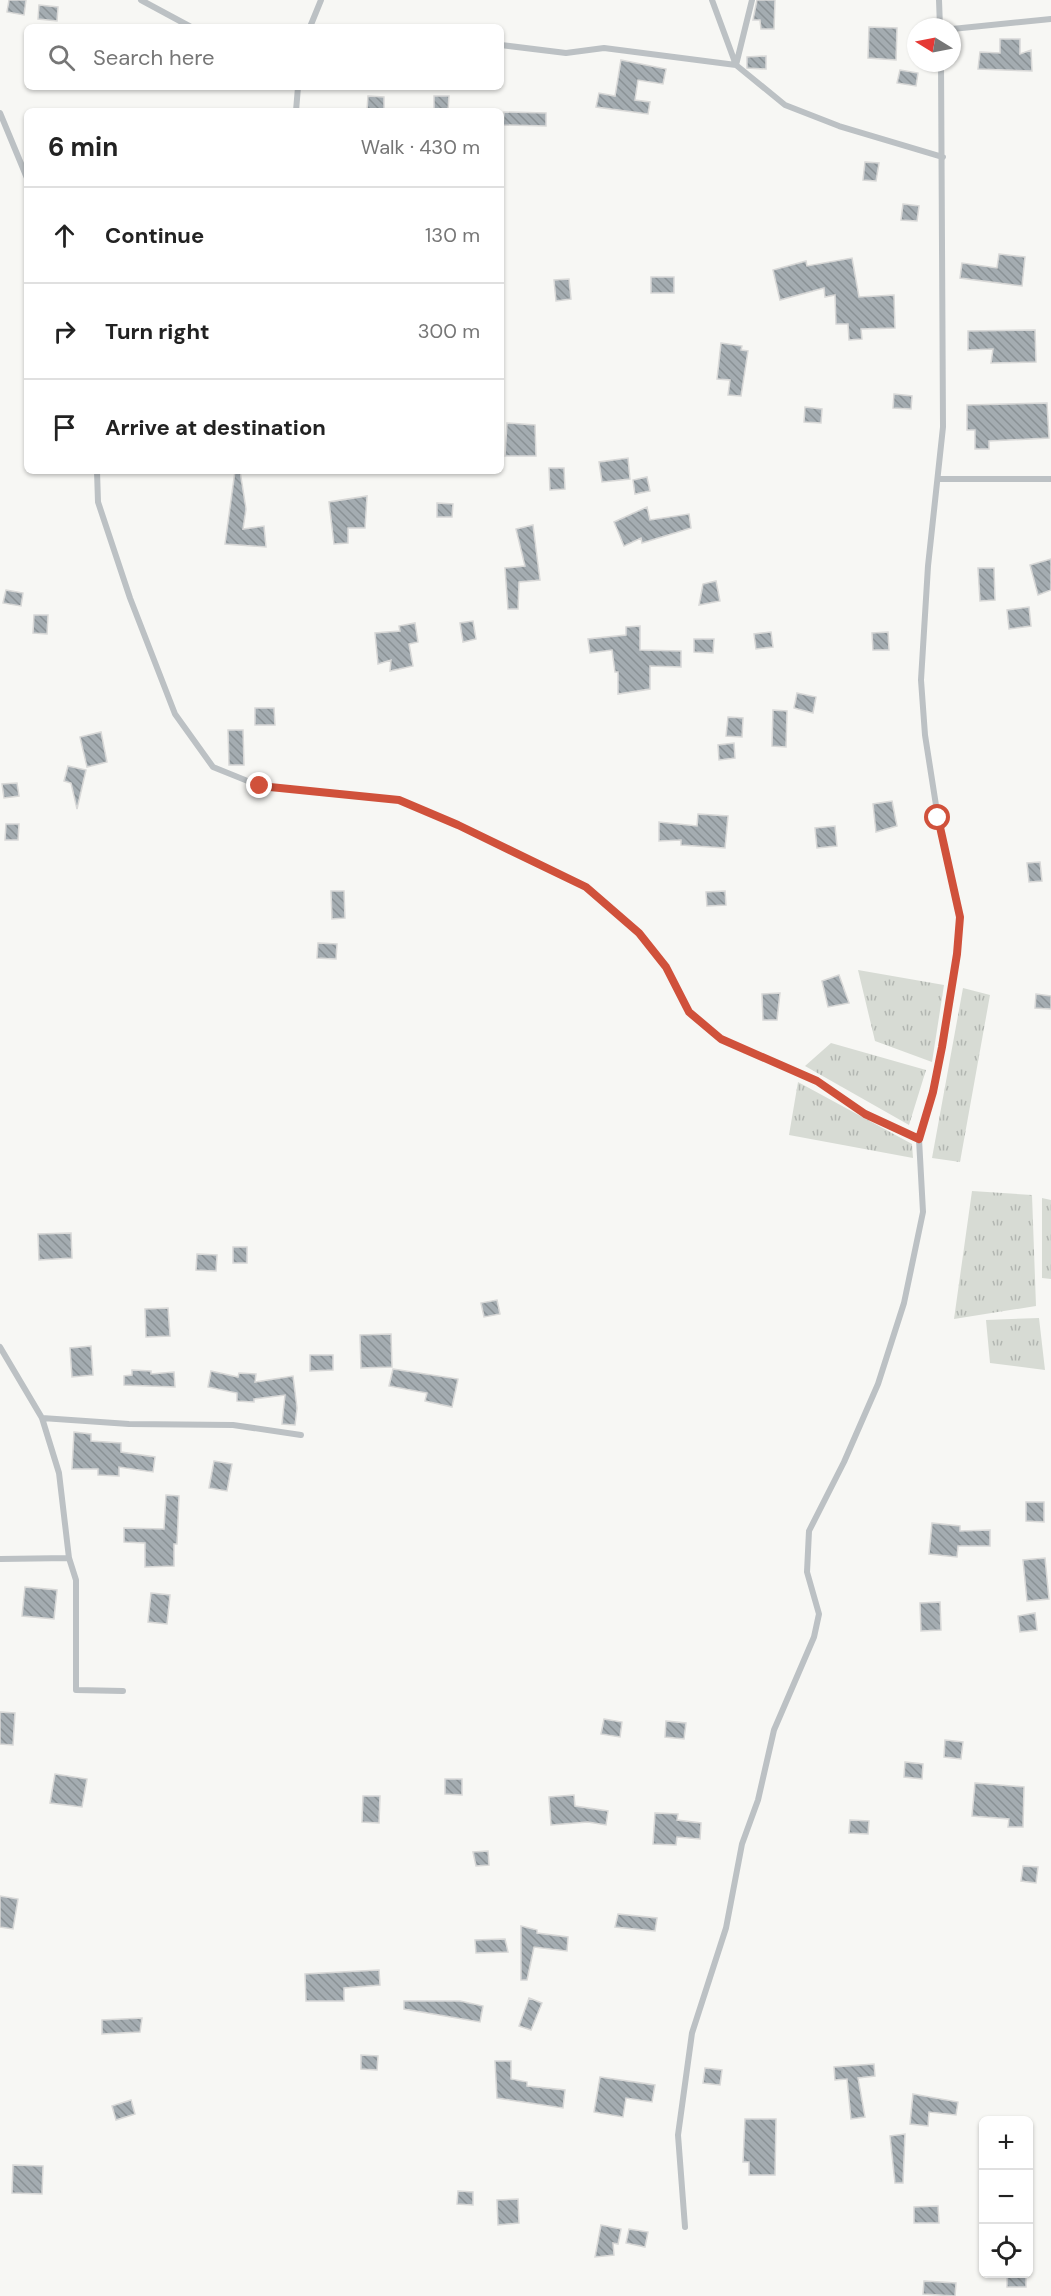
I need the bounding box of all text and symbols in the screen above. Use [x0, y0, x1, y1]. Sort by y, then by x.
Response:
north arrow [907, 18, 961, 72]
search box [24, 24, 504, 90]
icon: search [45, 41, 78, 74]
text: Search here [93, 43, 214, 72]
text: 6 min [48, 130, 118, 164]
text: Walk · 430 m [361, 134, 480, 160]
icon: ahead [48, 219, 81, 252]
text: Continue [105, 221, 204, 250]
text: 130 m [425, 222, 480, 248]
icon: right [48, 315, 81, 348]
text: Turn right [105, 317, 210, 346]
text: 300 m [418, 318, 480, 344]
icon: arrive [48, 411, 81, 444]
text: Arrive at destination [105, 413, 326, 442]
route end [246, 772, 272, 798]
route start [924, 804, 950, 830]
map controls [979, 2116, 1033, 2278]
button: + [979, 2116, 1033, 2170]
button: − [979, 2170, 1033, 2224]
button: locate [979, 2224, 1033, 2278]

